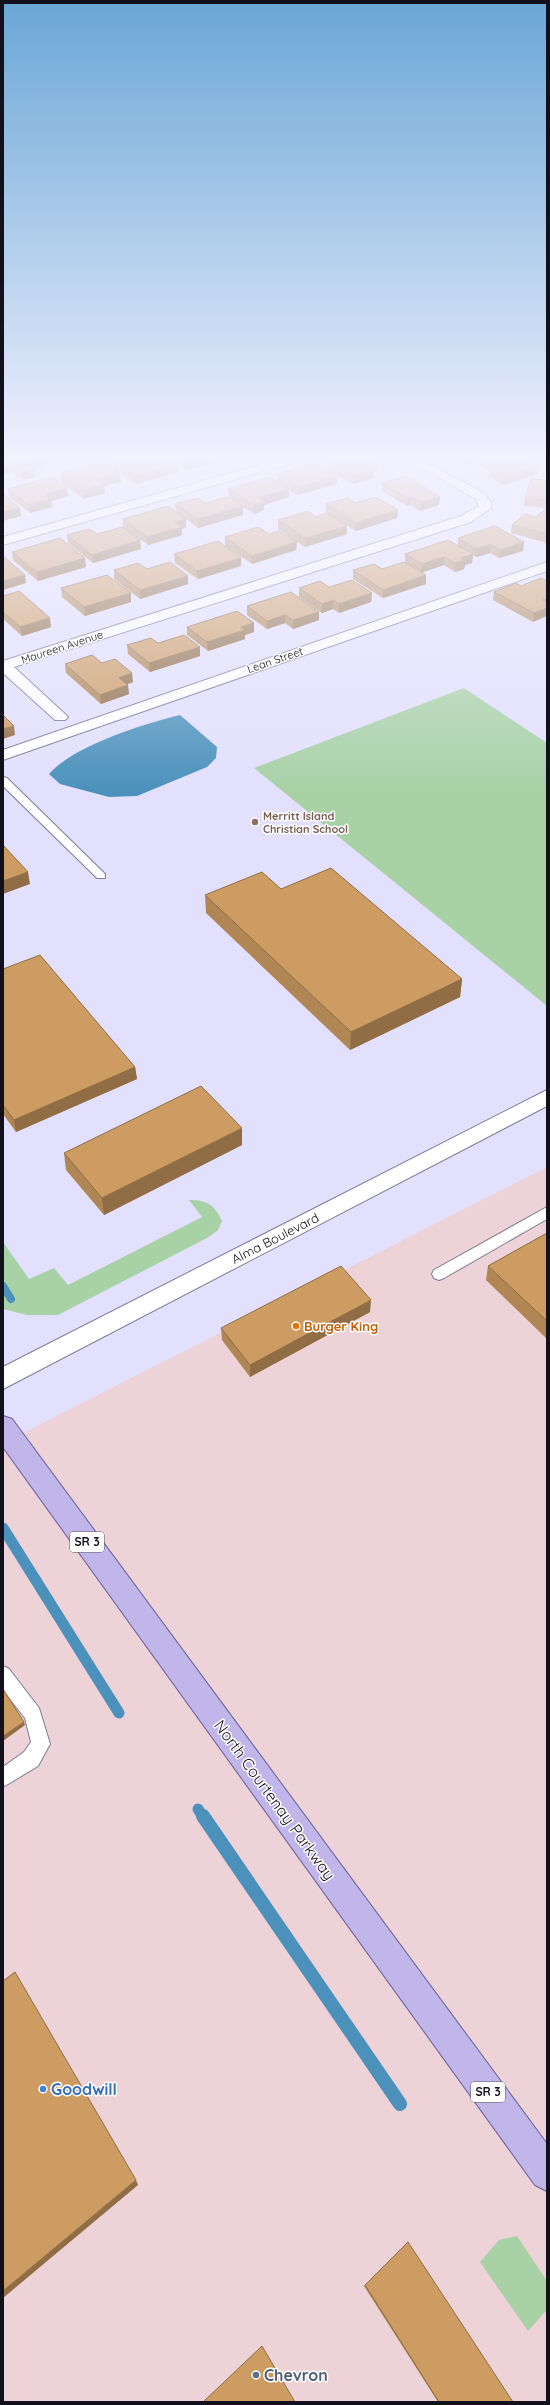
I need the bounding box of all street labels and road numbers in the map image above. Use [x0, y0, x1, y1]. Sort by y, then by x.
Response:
street label: Maureen Avenue [19, 627, 105, 667]
street label: Lean Street [245, 644, 305, 676]
street label: Alma Boulevard [229, 1209, 321, 1267]
road number: SR 3 [70, 1532, 104, 1552]
street label: North Courtenay Parkway [210, 1716, 340, 1884]
road number: SR 3 [471, 2082, 505, 2102]

